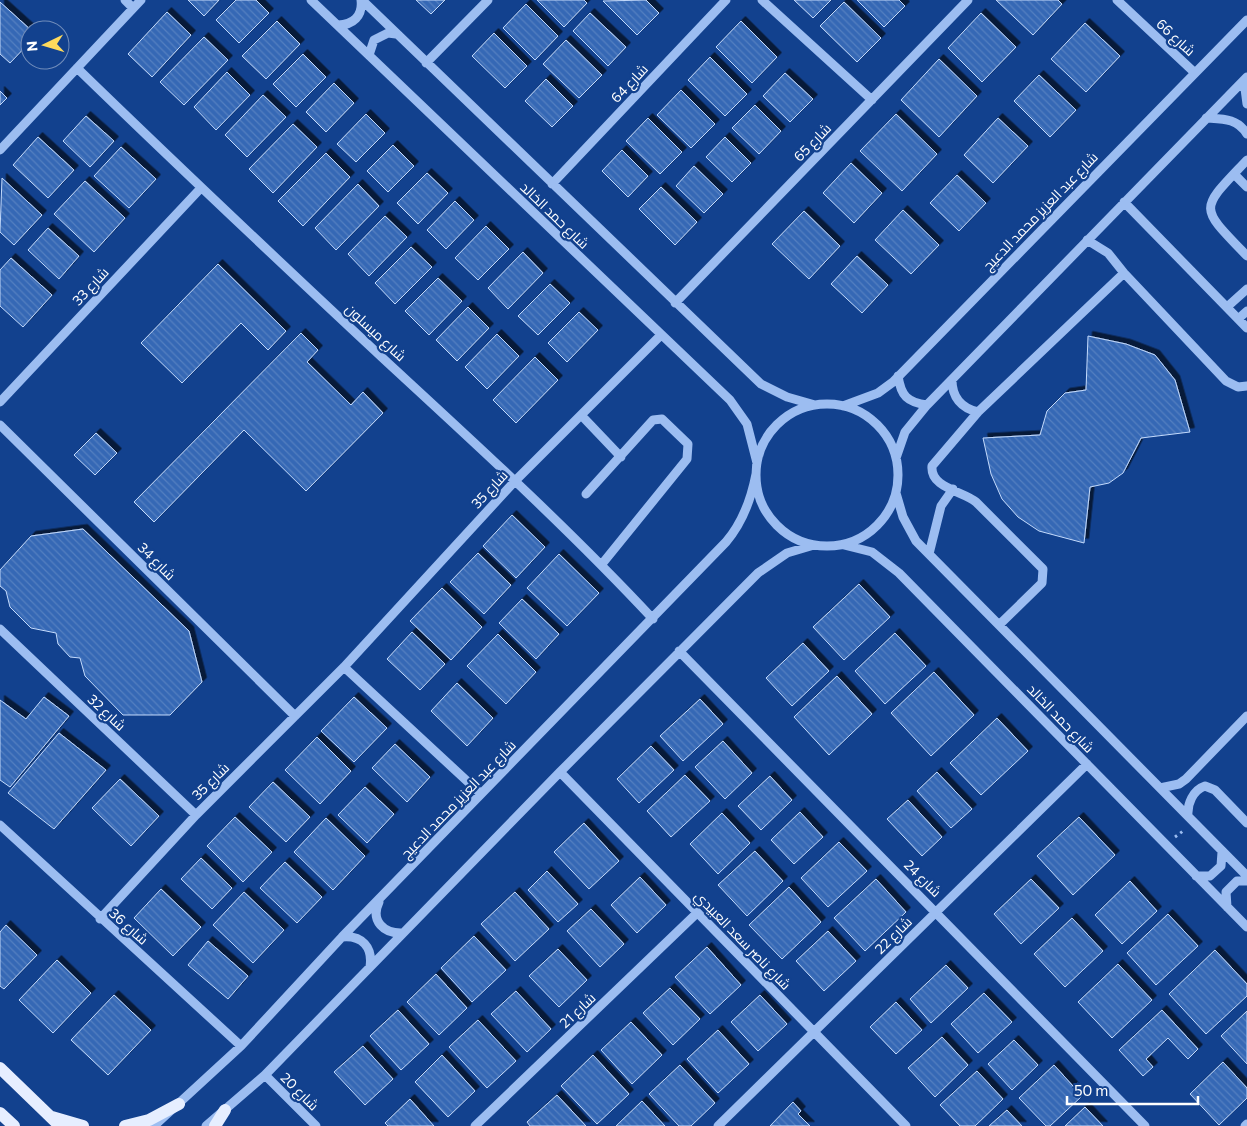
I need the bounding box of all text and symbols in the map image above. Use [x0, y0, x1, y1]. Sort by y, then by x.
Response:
street label: شارع 66 [1152, 15, 1199, 60]
north arrow [20, 20, 70, 70]
text: N [23, 40, 40, 52]
street label: شارع 64 [607, 60, 652, 107]
street label: شارع 65 [790, 119, 835, 165]
street label: شارع عبد العزيز محمد الدعيج [979, 148, 1102, 274]
street label: شارع حمد الخالد [516, 178, 593, 253]
street label: شارع 33 [68, 263, 113, 309]
street label: شارع ميسلون [341, 300, 410, 365]
street label: شارع 35 [467, 466, 512, 512]
street label: شارع 34 [134, 539, 179, 584]
street label: شارع حمد الخالد [1023, 680, 1098, 757]
street label: شارع 32 [84, 690, 129, 734]
street label: شارع عبد العزيز محمد الدعيج [397, 736, 520, 862]
street label: شارع 35 [188, 759, 233, 804]
street label: شارع 24 [900, 856, 945, 901]
street label: شارع ناصر سعد العبيدي [689, 887, 795, 996]
street label: شارع 36 [105, 904, 152, 949]
street label: شارع 22 [871, 913, 916, 958]
street label: شارع 21 [555, 989, 599, 1032]
street label: شارع 20 [277, 1068, 323, 1114]
scale bar [1067, 1074, 1198, 1106]
text: 50 m [1074, 1081, 1108, 1099]

